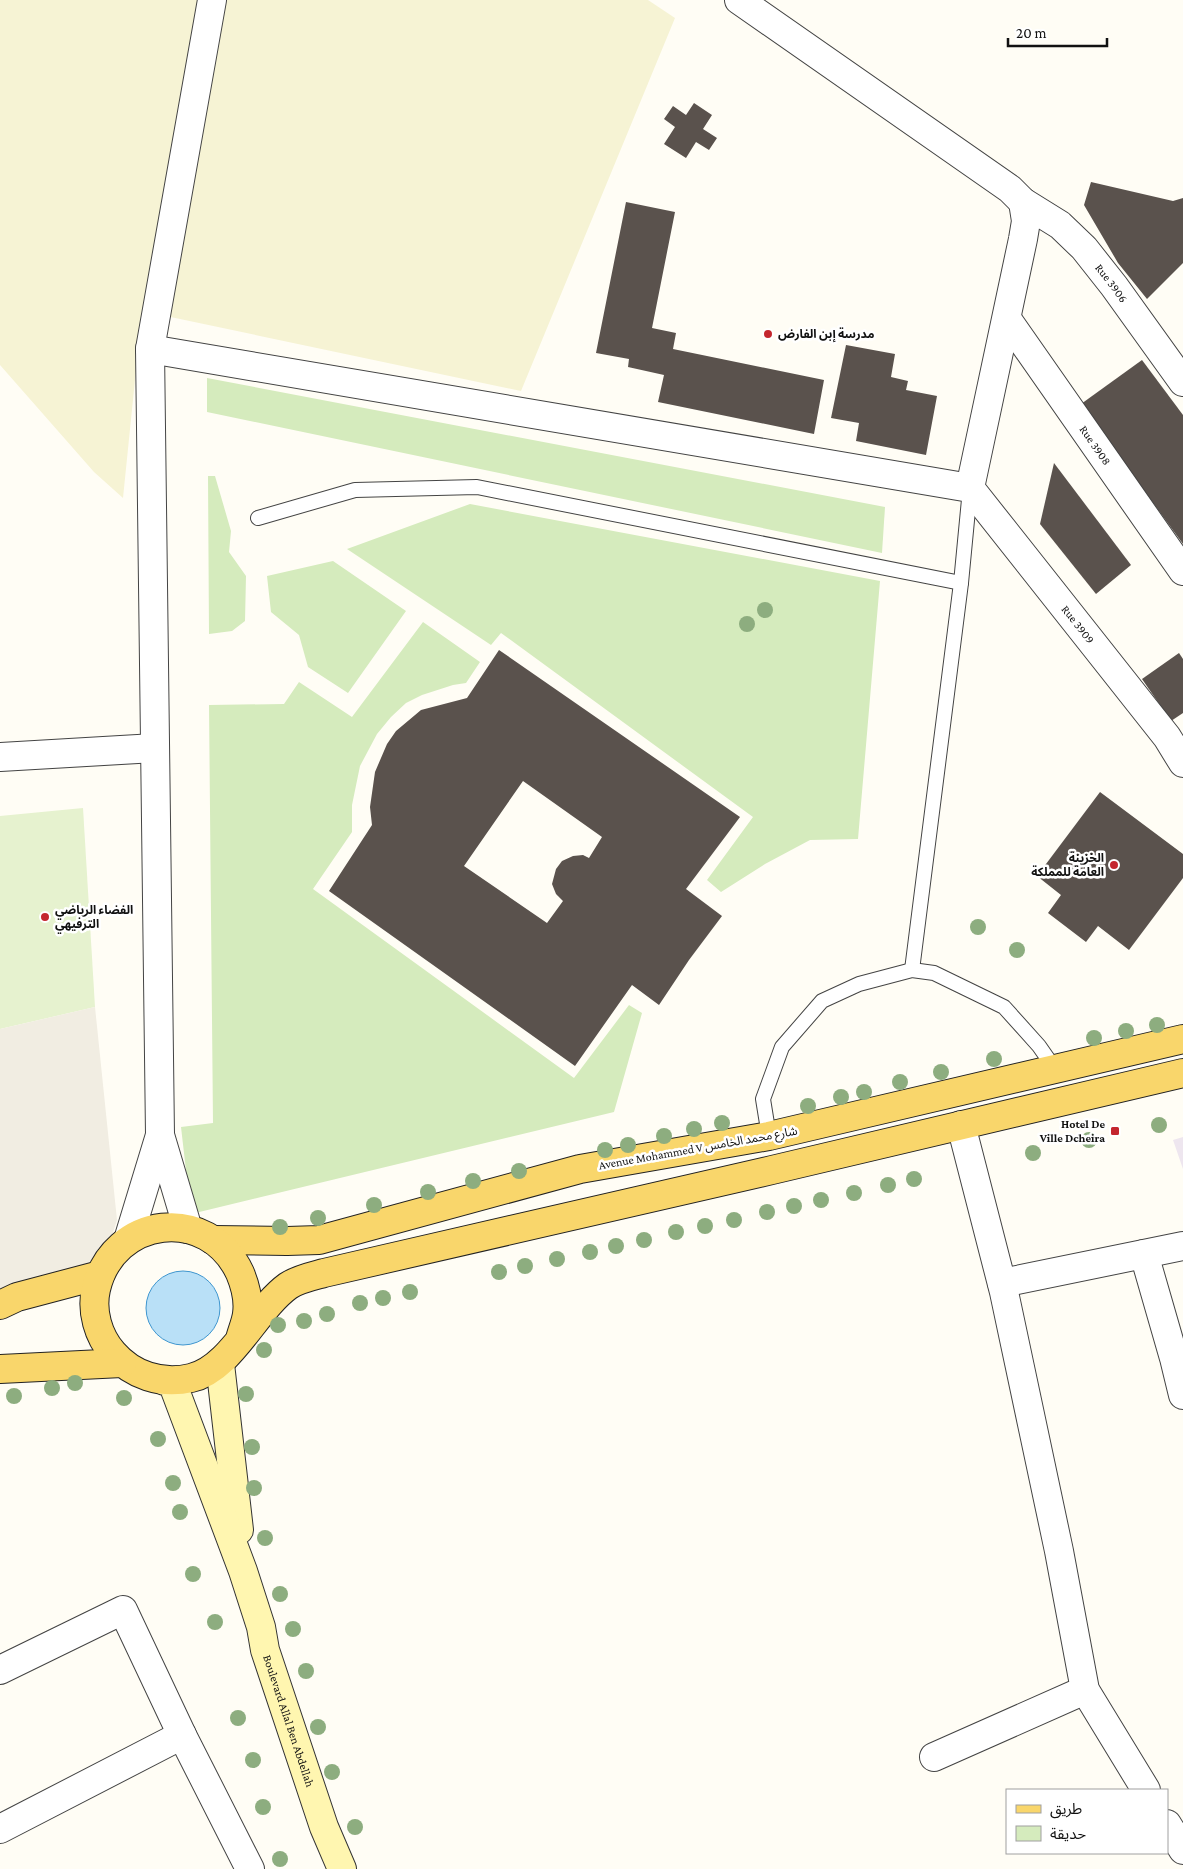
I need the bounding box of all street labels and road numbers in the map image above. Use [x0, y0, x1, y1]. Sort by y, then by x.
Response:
street label: Rue 3906 [1092, 261, 1130, 305]
street label: Rue 3908 [1076, 423, 1114, 468]
street label: Rue 3909 [1058, 602, 1097, 646]
street label: Avenue Mohammed V شارع محمد الخامس [598, 1124, 799, 1174]
street label: Boulevard Allal Ben Abdellah [260, 1653, 317, 1789]

